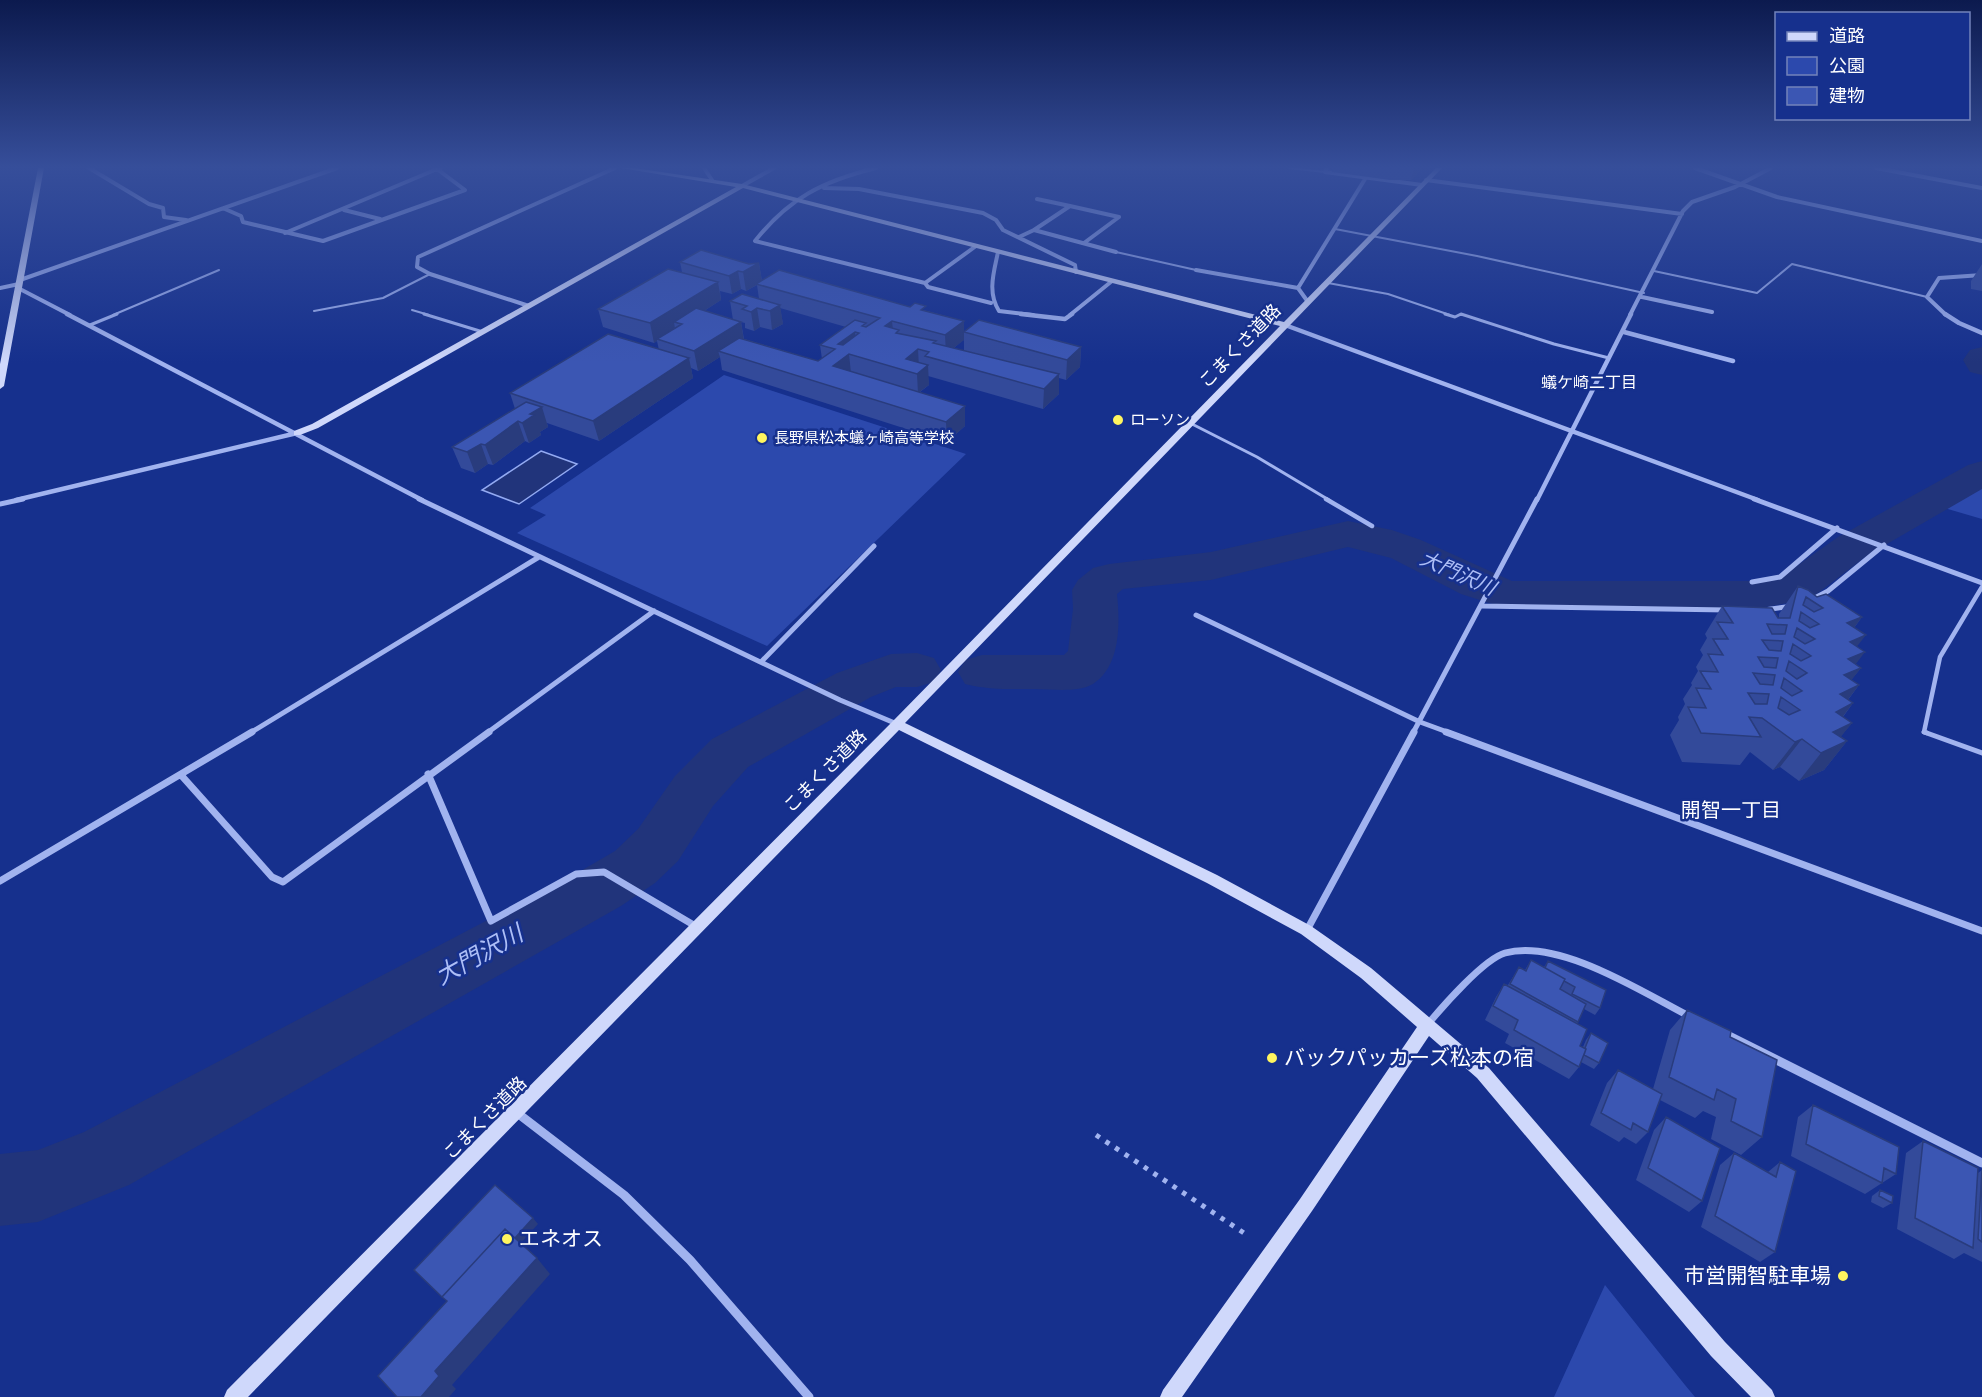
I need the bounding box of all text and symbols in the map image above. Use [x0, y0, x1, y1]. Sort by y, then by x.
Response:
legend [1775, 12, 1970, 120]
text: 道路 [1829, 24, 1865, 47]
text: 公園 [1829, 54, 1865, 77]
text: 建物 [1829, 84, 1865, 107]
street label: こまくさ道路 [1194, 299, 1285, 392]
district label: 蟻ケ崎二丁目 [1541, 372, 1637, 392]
place label: ローソン [1130, 410, 1190, 429]
marker: ローソン [1111, 413, 1125, 427]
place label: 長野県松本蟻ヶ崎高等学校 [774, 428, 954, 447]
marker: 長野県松本蟻ヶ崎高等学校 [755, 431, 769, 445]
water label: 大門沢川 [1417, 545, 1502, 601]
street label: こまくさ道路 [778, 724, 871, 817]
district label: 開智一丁目 [1681, 797, 1781, 822]
water label: 大門沢川 [429, 916, 530, 991]
place label: バックパッカーズ松本の宿 [1284, 1044, 1534, 1070]
marker: バックパッカーズ松本の宿 [1265, 1051, 1279, 1065]
street label: こまくさ道路 [438, 1071, 531, 1164]
place label: エネオス [519, 1225, 603, 1251]
marker: エネオス [500, 1232, 514, 1246]
place label: 市営開智駐車場 [1684, 1262, 1831, 1288]
marker: 市営開智駐車場 [1836, 1269, 1850, 1283]

